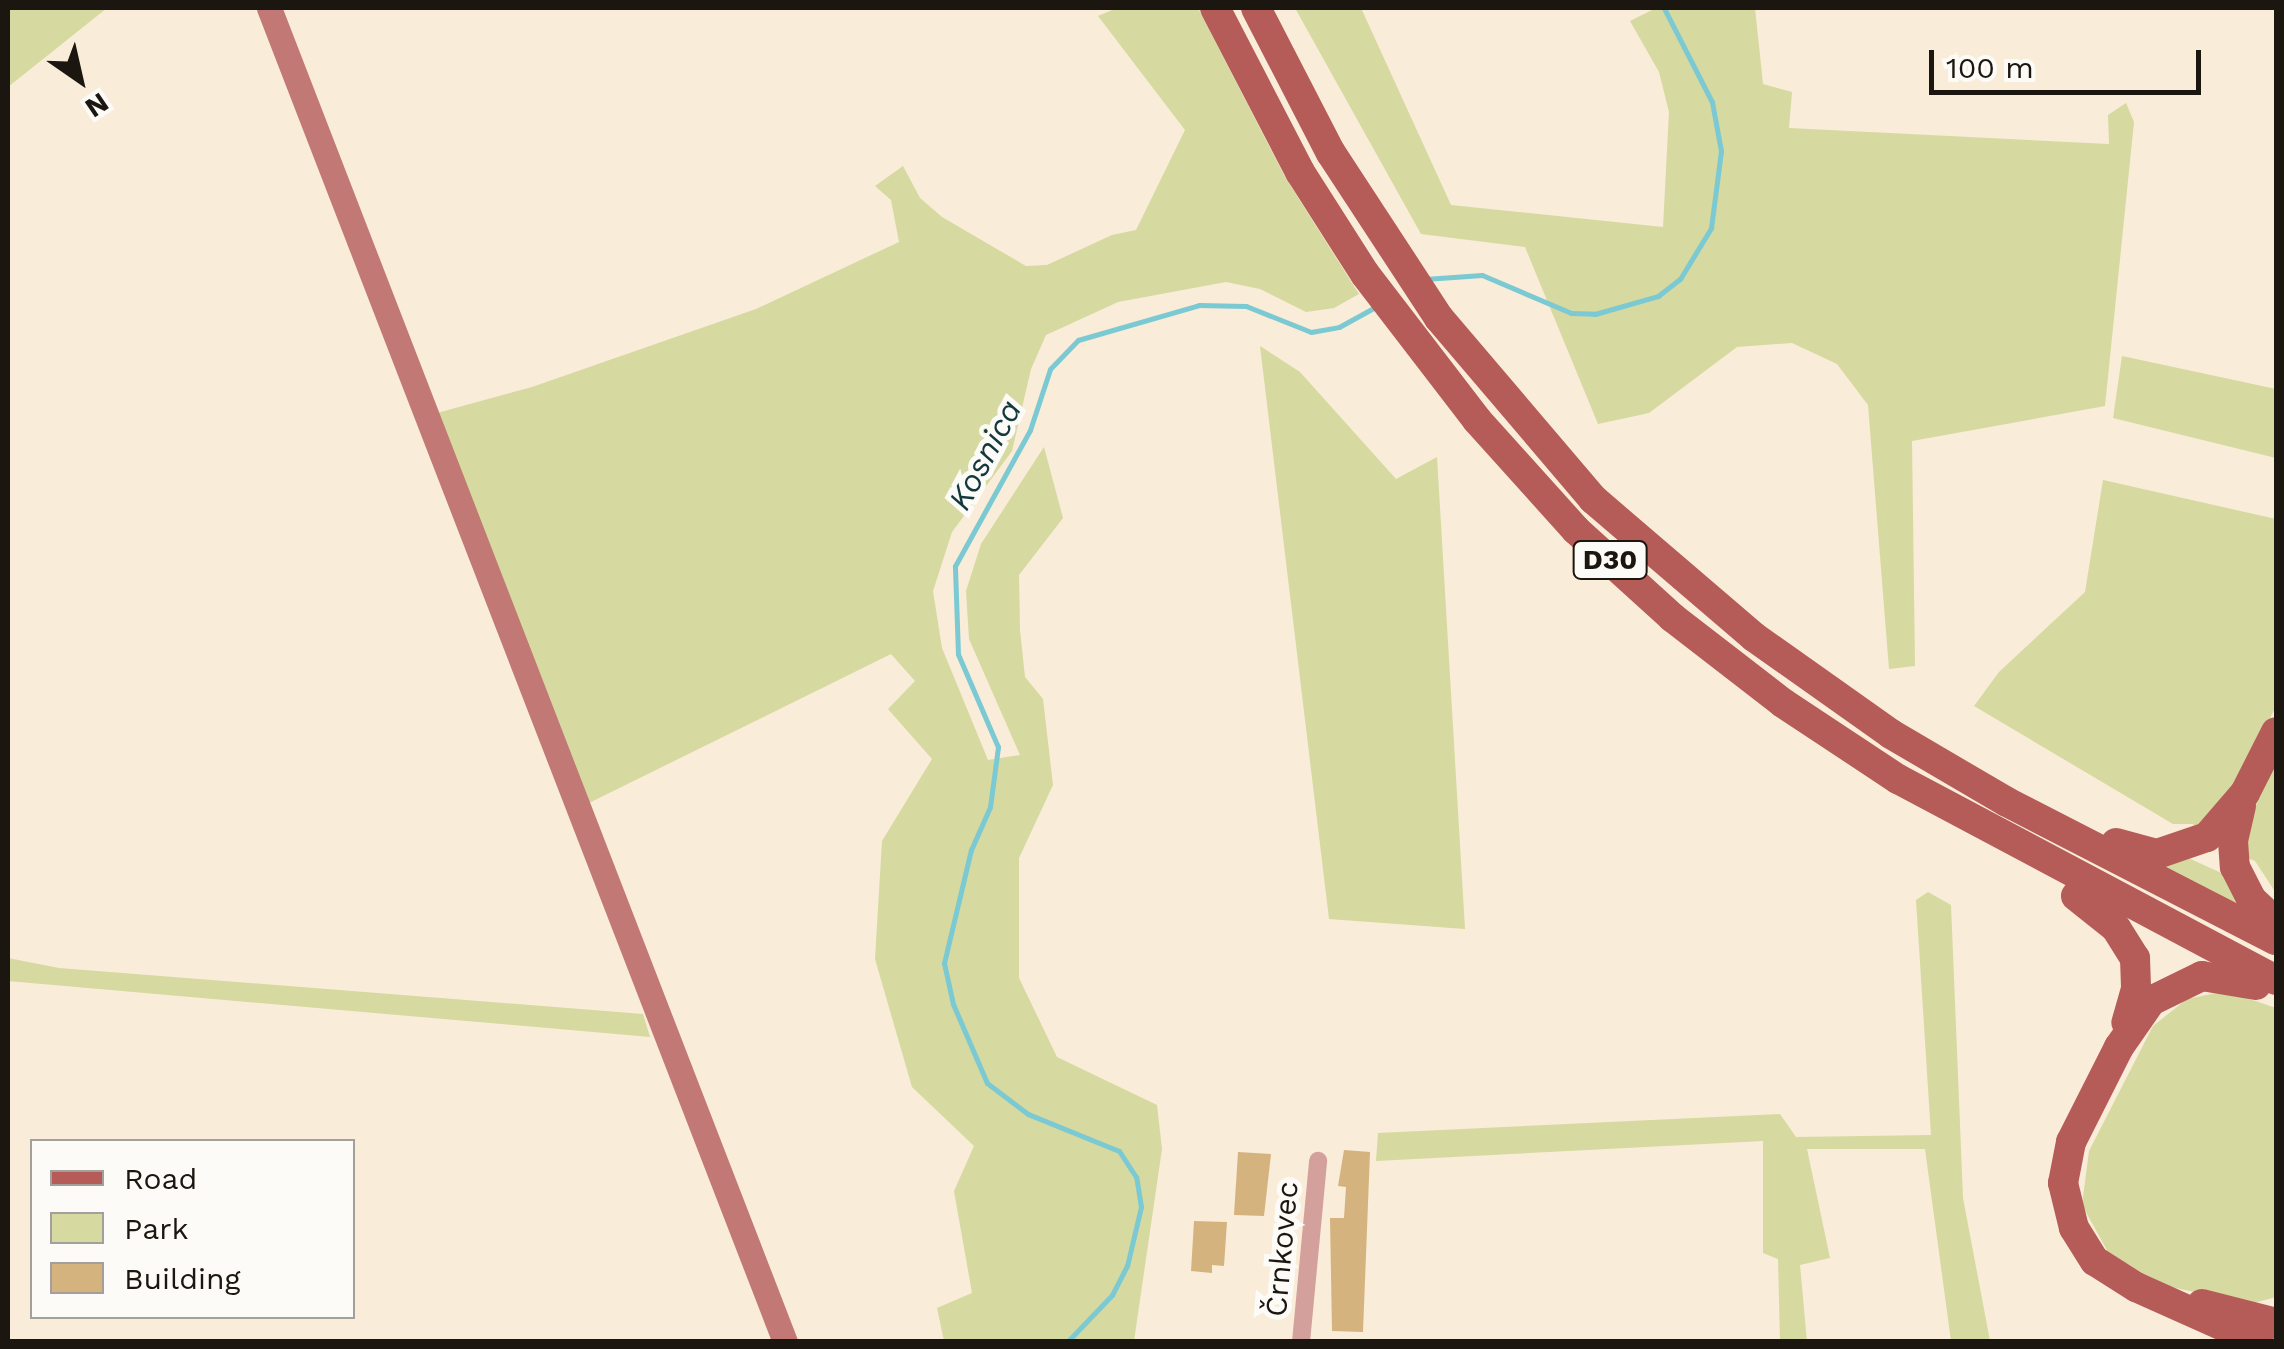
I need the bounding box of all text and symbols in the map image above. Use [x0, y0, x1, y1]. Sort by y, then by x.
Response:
north arrow [30, 30, 130, 130]
scale bar [1934, 30, 2206, 92]
text: 100 m [1946, 50, 2034, 85]
text: N [79, 86, 115, 125]
water label: Kosnica [940, 394, 1030, 516]
road number: D30 [1572, 537, 1648, 583]
legend [30, 1139, 355, 1319]
text: Road [124, 1161, 197, 1196]
street label: Črnkovec [1258, 1180, 1306, 1318]
text: Park [124, 1211, 189, 1246]
text: Building [124, 1261, 241, 1296]

